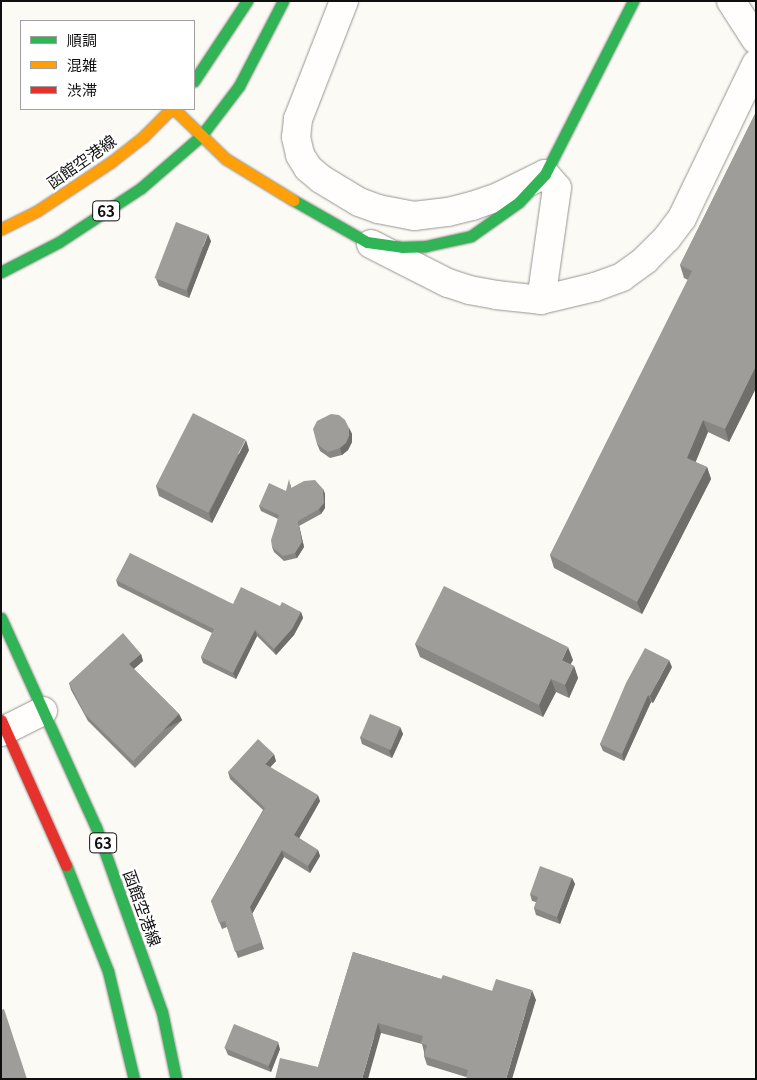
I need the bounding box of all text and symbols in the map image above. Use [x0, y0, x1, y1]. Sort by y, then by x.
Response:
legend [20, 20, 195, 110]
text: 順調 [67, 29, 97, 50]
text: 混雑 [67, 54, 97, 75]
text: 渋滞 [67, 79, 97, 100]
street label: 函館空港線 [43, 130, 119, 192]
road number: 63 [91, 198, 121, 224]
road number: 63 [88, 830, 118, 856]
street label: 函館空港線 [120, 867, 166, 949]

